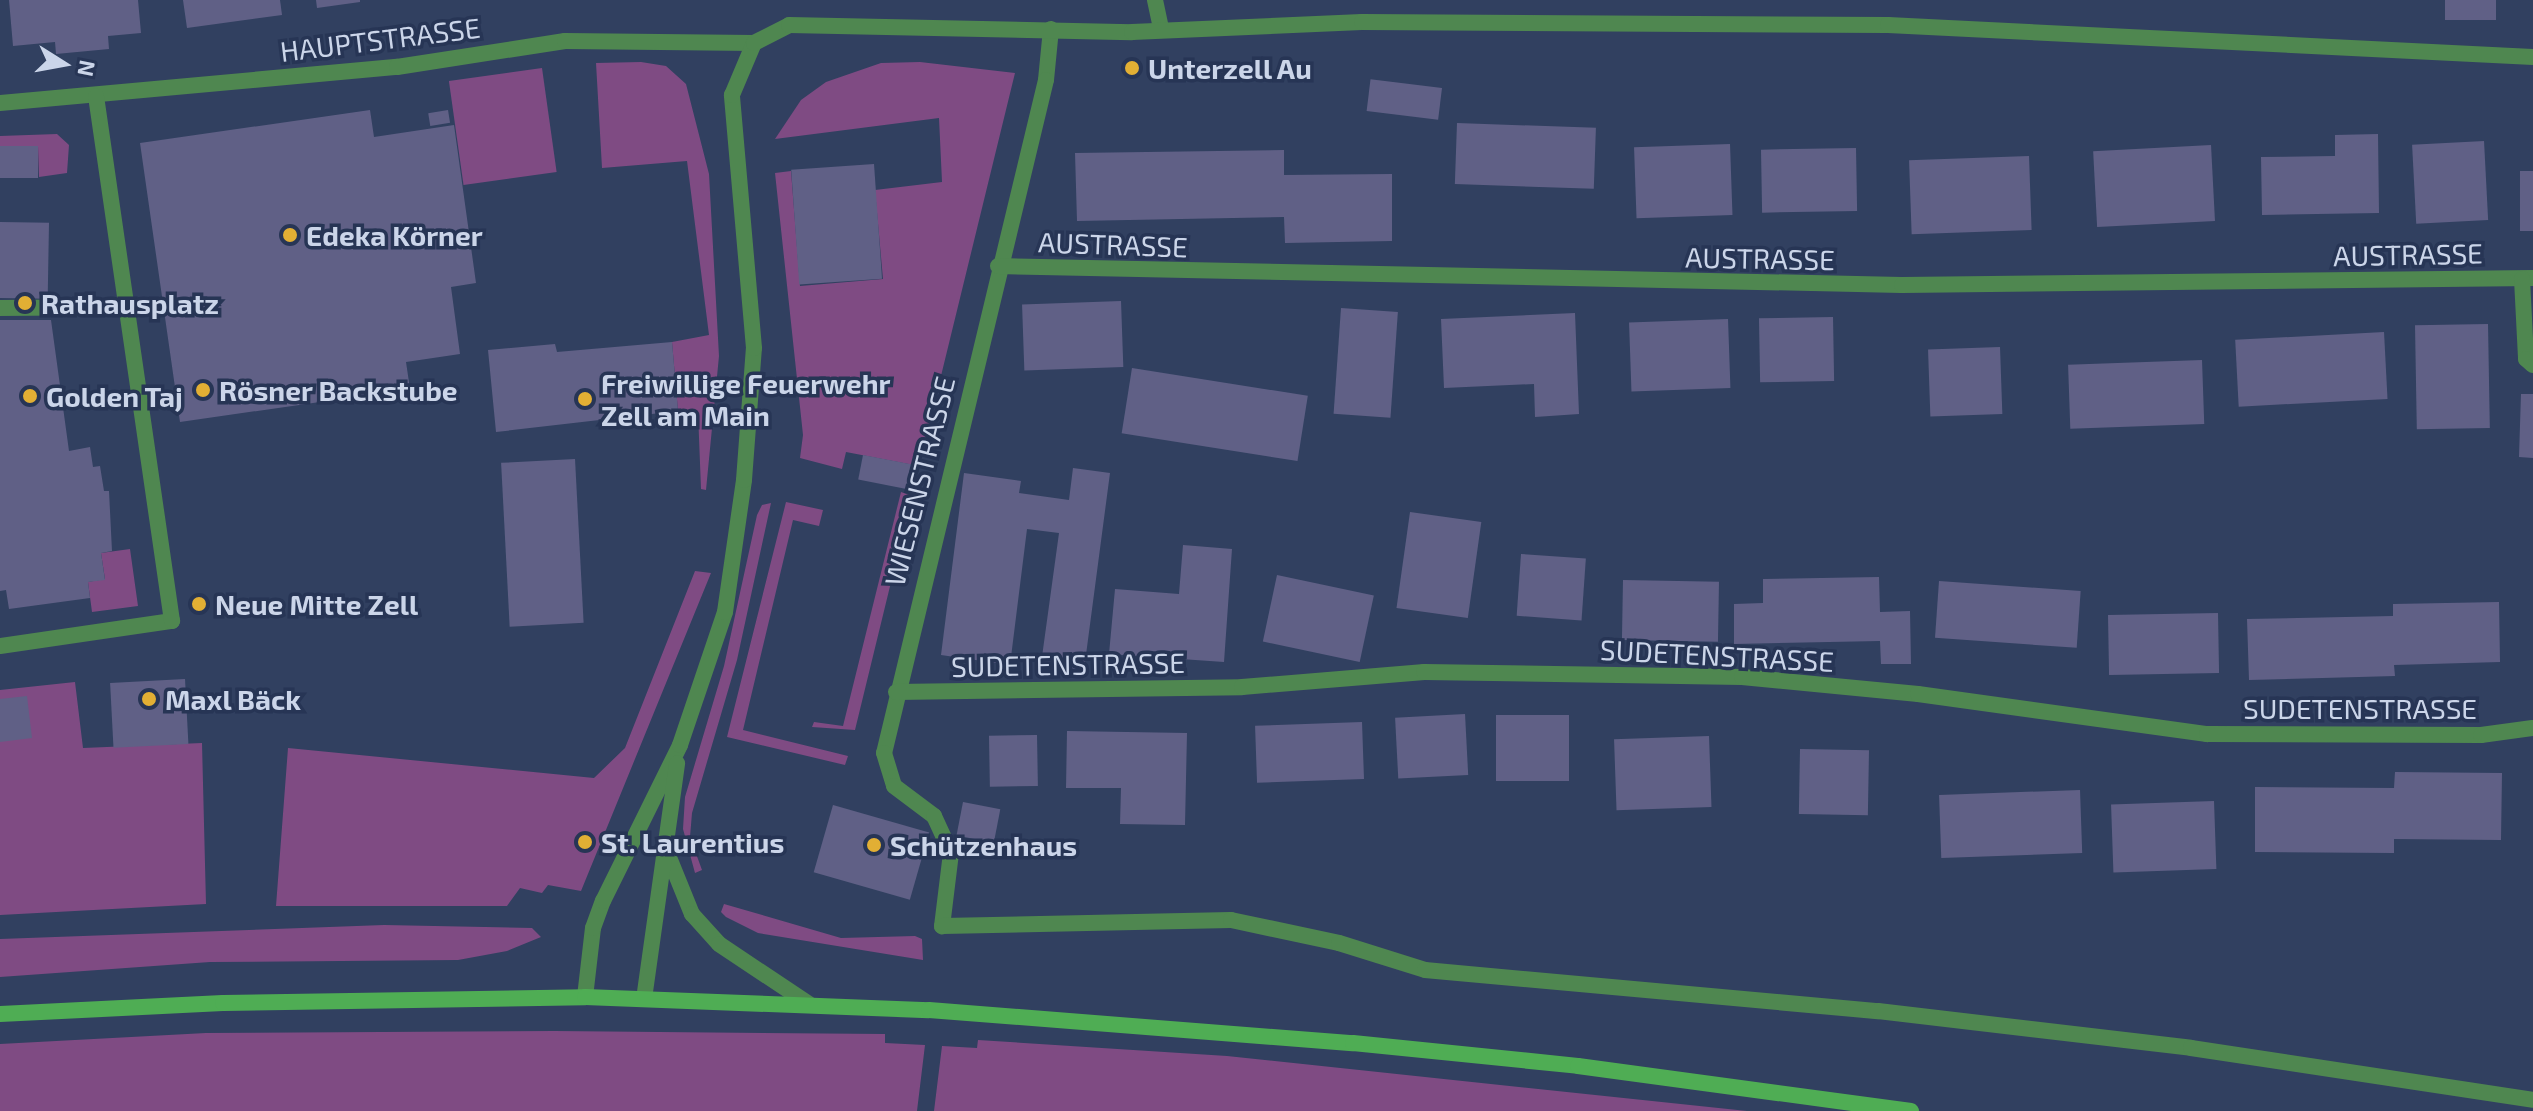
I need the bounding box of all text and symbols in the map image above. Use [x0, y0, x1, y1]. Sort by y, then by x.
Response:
street label: HAUPTSTRASSE [278, 10, 482, 68]
north arrow [24, 24, 104, 104]
place label: Unterzell Au [1148, 51, 1313, 85]
text: N [73, 58, 102, 79]
marker: Unterzell Au [1123, 59, 1141, 77]
place label: Edeka Körner [306, 218, 483, 252]
street label: AUSTRASSE [1038, 225, 1188, 263]
marker: Edeka Körner [281, 226, 299, 244]
street label: AUSTRASSE [2333, 236, 2483, 272]
street label: AUSTRASSE [1685, 240, 1835, 276]
place label: Rathausplatz [41, 286, 219, 320]
marker: Rathausplatz [16, 294, 34, 312]
place label: Freiwillige Feuerwehr Zell am Main [601, 366, 891, 432]
place label: Rösner Backstube [219, 373, 458, 407]
street label: WIESENSTRASSE [877, 373, 961, 589]
place label: Golden Taj [46, 379, 183, 413]
marker: Rösner Backstube [194, 381, 212, 399]
marker: Golden Taj [21, 387, 39, 405]
marker: Freiwillige Feuerwehr Zell am Main [576, 390, 594, 408]
place label: Neue Mitte Zell [215, 587, 418, 621]
marker: Neue Mitte Zell [190, 595, 208, 613]
street label: SUDETENSTRASSE [1599, 632, 1835, 678]
street label: SUDETENSTRASSE [951, 645, 1185, 683]
place label: Maxl Bäck [165, 682, 301, 716]
marker: Maxl Bäck [140, 690, 158, 708]
street label: SUDETENSTRASSE [2243, 691, 2477, 725]
place label: St. Laurentius [601, 825, 784, 859]
place label: Schützenhaus [890, 828, 1077, 862]
marker: St. Laurentius [576, 833, 594, 851]
marker: Schützenhaus [865, 836, 883, 854]

